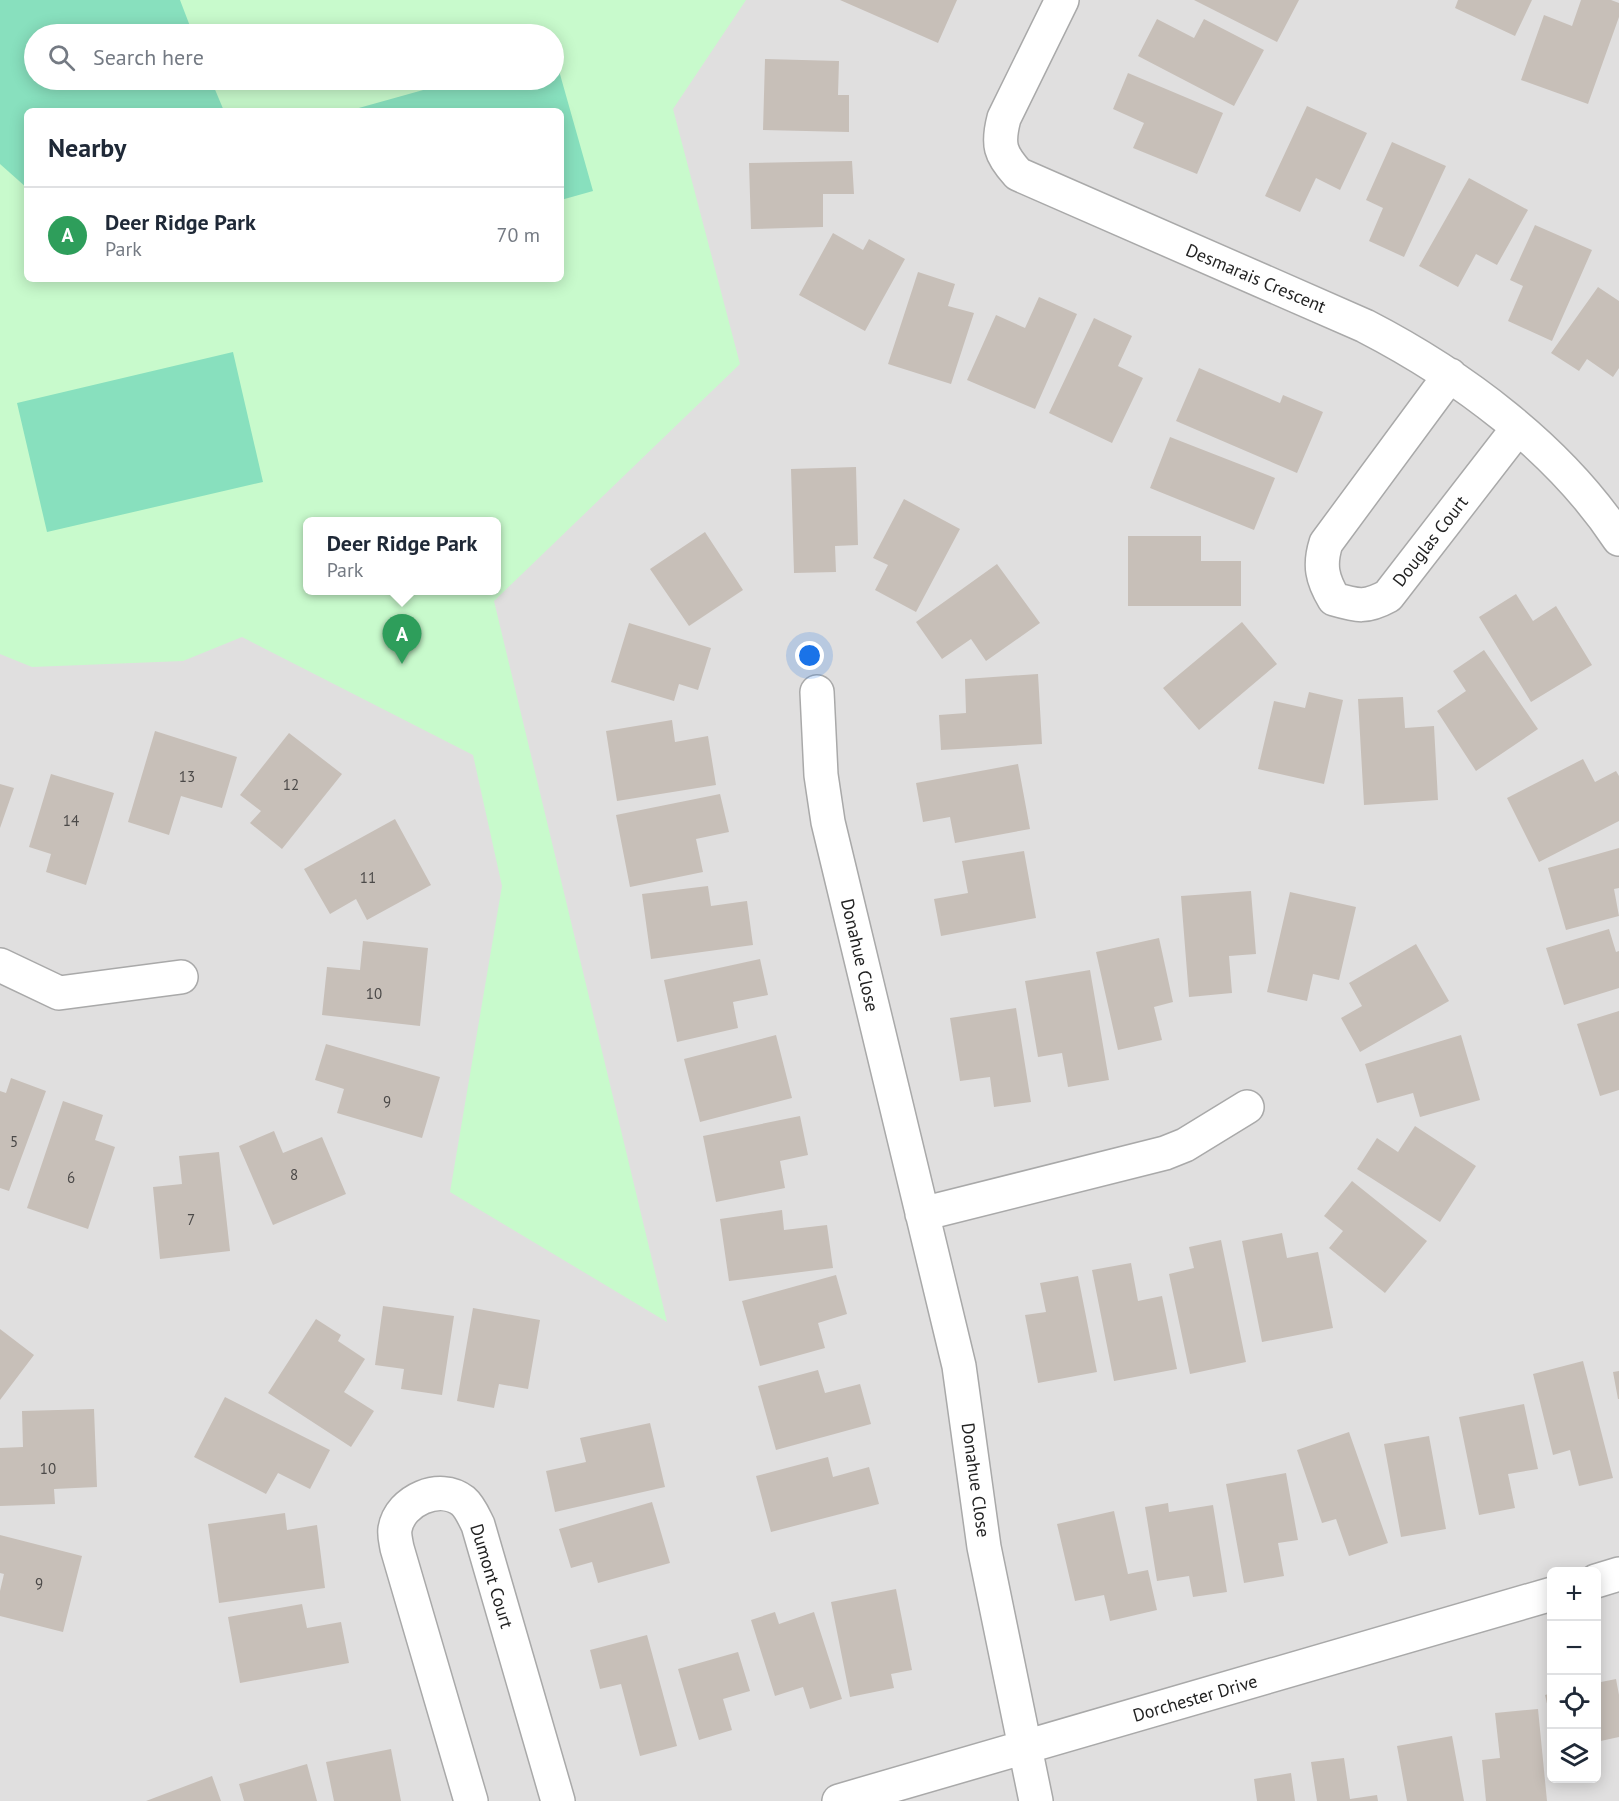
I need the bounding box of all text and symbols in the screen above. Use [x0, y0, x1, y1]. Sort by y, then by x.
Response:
search box [24, 24, 564, 90]
icon: search [45, 41, 78, 74]
text: Search here [93, 43, 204, 71]
text: Nearby [48, 131, 126, 164]
text: Deer Ridge Park [105, 208, 256, 236]
text: A [61, 222, 74, 248]
text: 70 m [497, 222, 540, 248]
text: Park [105, 236, 142, 262]
street label: Desmarais Crescent [1183, 238, 1329, 318]
street label: Douglas Court [1387, 491, 1473, 591]
popup [303, 517, 501, 595]
text: Deer Ridge Park [327, 529, 477, 557]
text: Park [327, 557, 363, 583]
pin: A [382, 614, 422, 664]
your location [795, 641, 824, 670]
house number: 13 [179, 767, 195, 786]
house number: 12 [283, 775, 299, 794]
house number: 14 [63, 811, 79, 830]
house number: 11 [360, 868, 376, 887]
street label: Donahue Close [836, 896, 884, 1014]
house number: 10 [366, 984, 382, 1003]
house number: 9 [383, 1092, 391, 1111]
house number: 5 [10, 1132, 18, 1151]
house number: 8 [290, 1165, 298, 1184]
house number: 6 [67, 1168, 75, 1187]
house number: 7 [187, 1210, 195, 1229]
street label: Donahue Close [957, 1421, 995, 1539]
house number: 10 [40, 1459, 56, 1478]
street label: Dumont Court [465, 1521, 519, 1631]
map controls [1547, 1567, 1601, 1783]
button: + [1547, 1567, 1601, 1621]
house number: 9 [35, 1574, 43, 1593]
button: − [1547, 1621, 1601, 1675]
street label: Dorchester Drive [1130, 1669, 1260, 1727]
button: locate [1547, 1675, 1601, 1729]
button: layers [1547, 1729, 1601, 1783]

